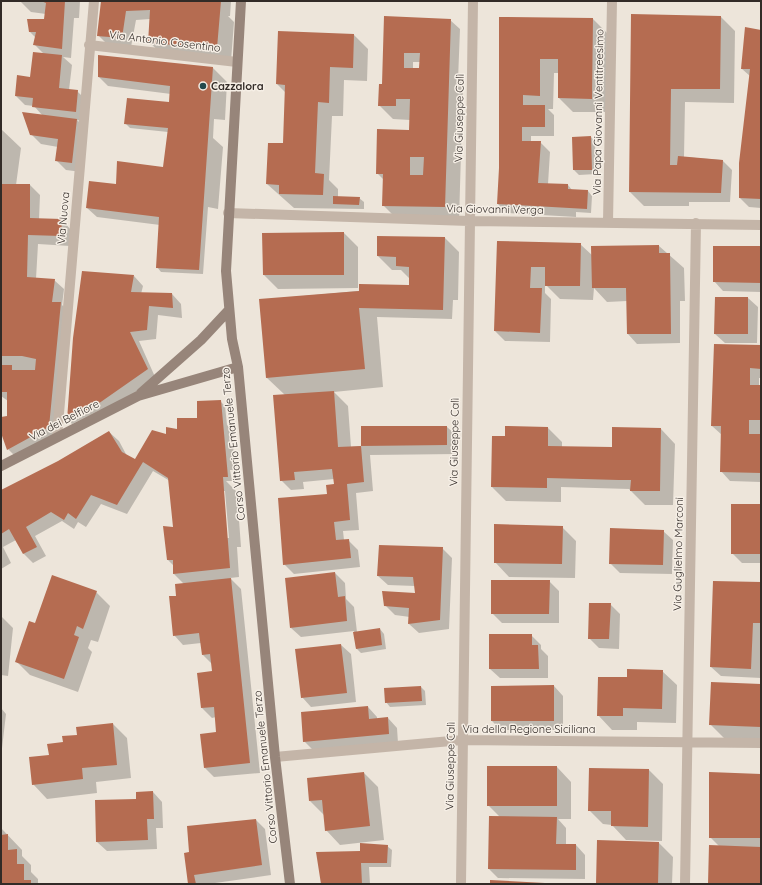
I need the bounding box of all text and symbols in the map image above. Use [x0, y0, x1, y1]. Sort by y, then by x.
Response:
street label: Via Antonio Cosentino [108, 27, 222, 55]
street label: Via Papa Giovanni Ventitreesimo [590, 29, 606, 195]
street label: Via Giuseppe Calì [451, 74, 467, 162]
place label: Cazzalora [211, 79, 264, 93]
marker: Cazzalora [198, 81, 208, 91]
street label: Via Nuova [54, 191, 72, 245]
street label: Via Giovanni Verga [446, 201, 544, 217]
street label: Corso Vittorio Emanuele Terzo [218, 366, 248, 521]
street label: Via dei Belfiore [27, 396, 101, 444]
street label: Via Giuseppe Calì [446, 398, 462, 486]
street label: Via Guglielmo Marconi [670, 497, 686, 611]
street label: Corso Vittorio Emanuele Terzo [250, 689, 280, 844]
street label: Via Giuseppe Calì [442, 722, 458, 810]
street label: Via della Regione Siciliana [462, 722, 596, 736]

